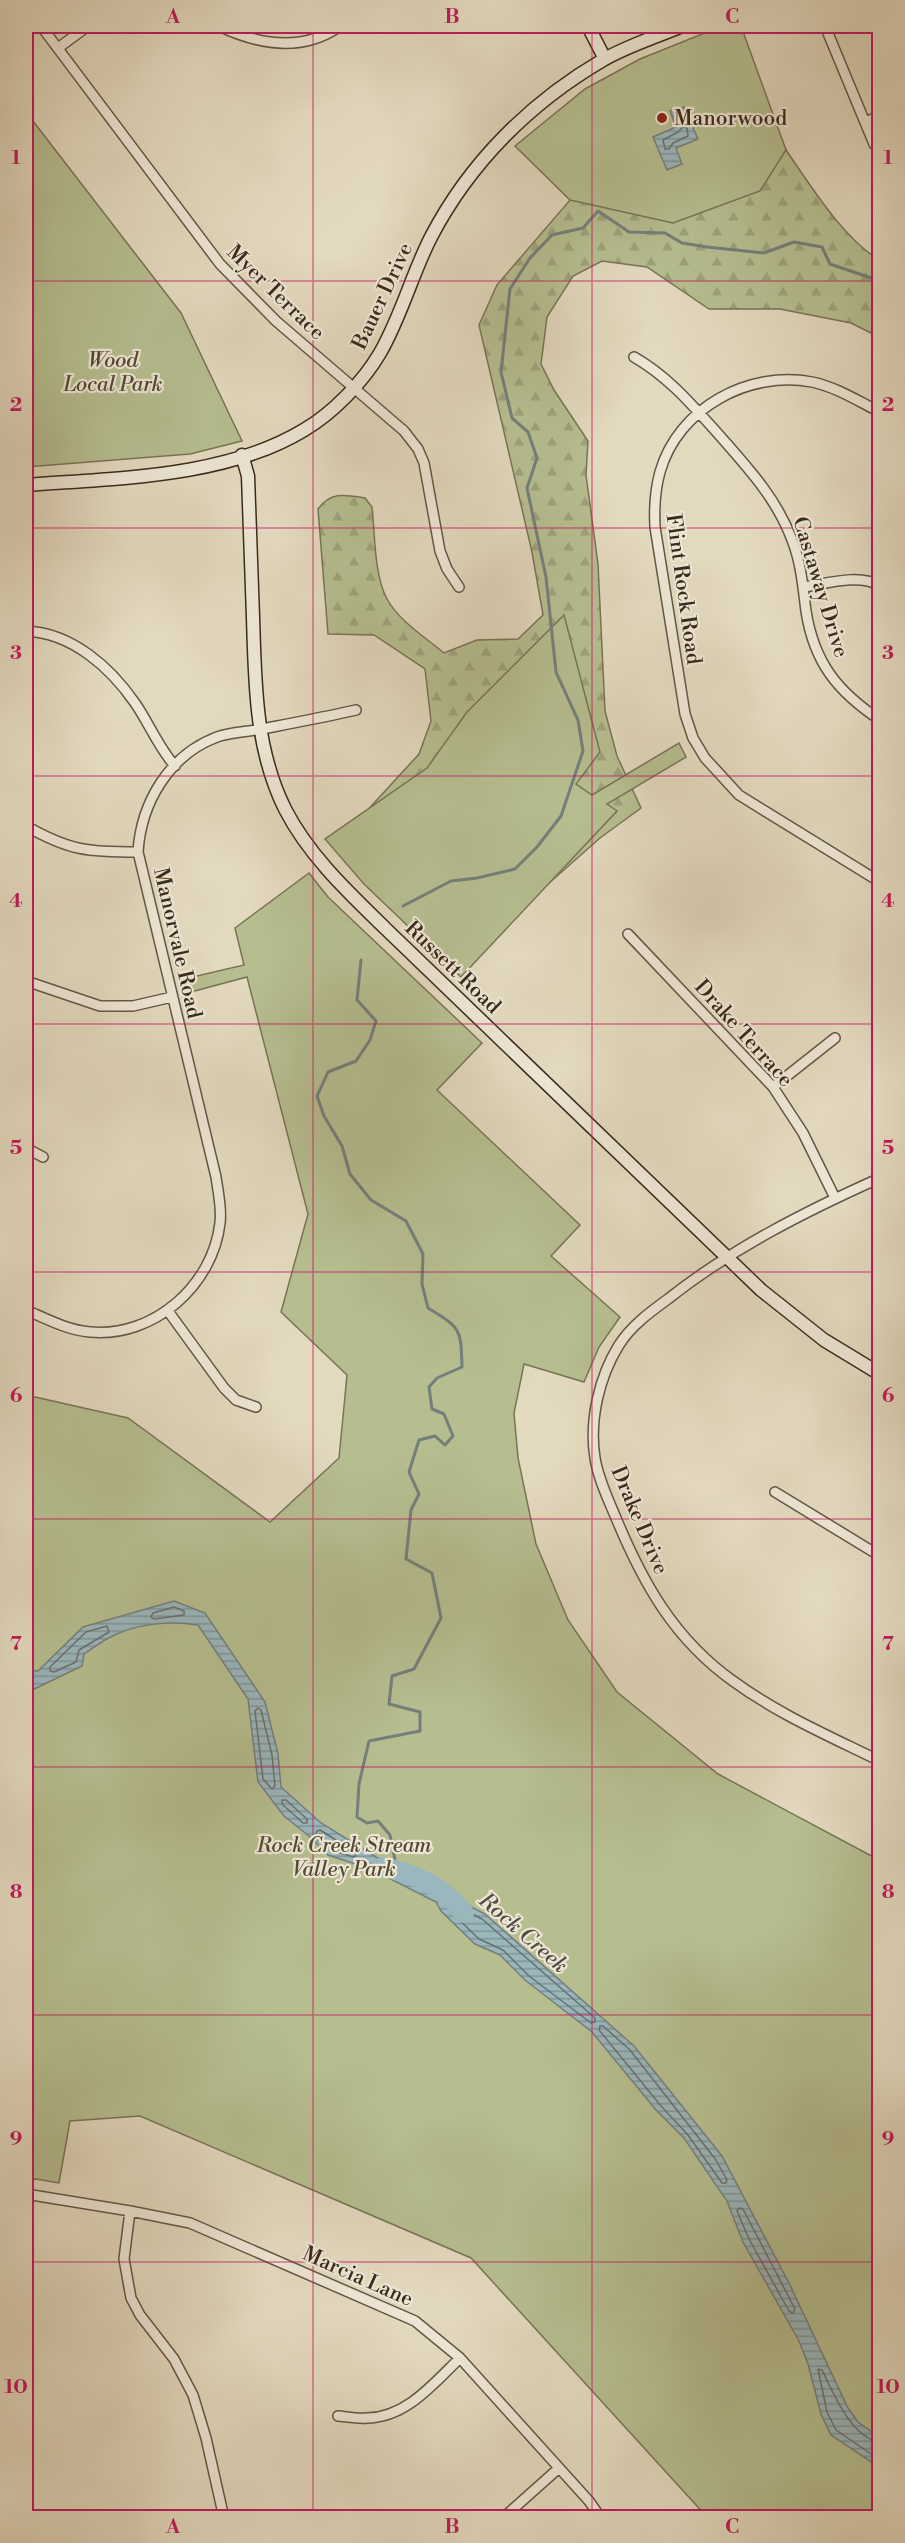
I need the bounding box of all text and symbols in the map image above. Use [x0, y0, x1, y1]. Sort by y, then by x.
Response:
text: A [165, 5, 181, 30]
text: B [444, 5, 460, 30]
text: C [725, 5, 739, 30]
place label: Manorwood [674, 106, 787, 132]
marker: Manorwood [655, 111, 669, 125]
text: 1 [11, 146, 21, 171]
text: 1 [883, 146, 893, 171]
street label: Bauer Drive [346, 239, 419, 355]
street label: Myer Terrace [221, 240, 330, 346]
park label: Wood Local Park [62, 348, 163, 398]
text: 2 [10, 393, 22, 418]
text: 2 [882, 393, 894, 418]
street label: Flint Rock Road [660, 512, 706, 666]
street label: Castaway Drive [786, 514, 854, 661]
text: 3 [10, 641, 22, 666]
text: 3 [882, 641, 894, 666]
street label: Manorvale Road [147, 865, 207, 1021]
text: 4 [9, 889, 23, 914]
text: 4 [881, 889, 895, 914]
street label: Russett Road [399, 916, 506, 1020]
street label: Drake Terrace [688, 975, 798, 1093]
text: 5 [10, 1136, 22, 1161]
text: 5 [882, 1136, 894, 1161]
text: 6 [10, 1384, 23, 1409]
text: 6 [882, 1384, 895, 1409]
street label: Drake Drive [605, 1462, 674, 1578]
text: 7 [10, 1632, 22, 1657]
text: 7 [882, 1632, 894, 1657]
park label: Rock Creek Stream Valley Park [256, 1833, 432, 1883]
text: 8 [10, 1880, 23, 1905]
text: 8 [882, 1880, 895, 1905]
water label: Rock Creek [472, 1886, 573, 1979]
text: 9 [10, 2127, 22, 2152]
text: 9 [882, 2127, 894, 2152]
street label: Marcia Lane [298, 2241, 417, 2313]
text: 10 [4, 2375, 28, 2400]
text: 10 [876, 2375, 900, 2400]
text: A [165, 2515, 181, 2540]
text: B [444, 2515, 460, 2540]
text: C [725, 2515, 739, 2540]

